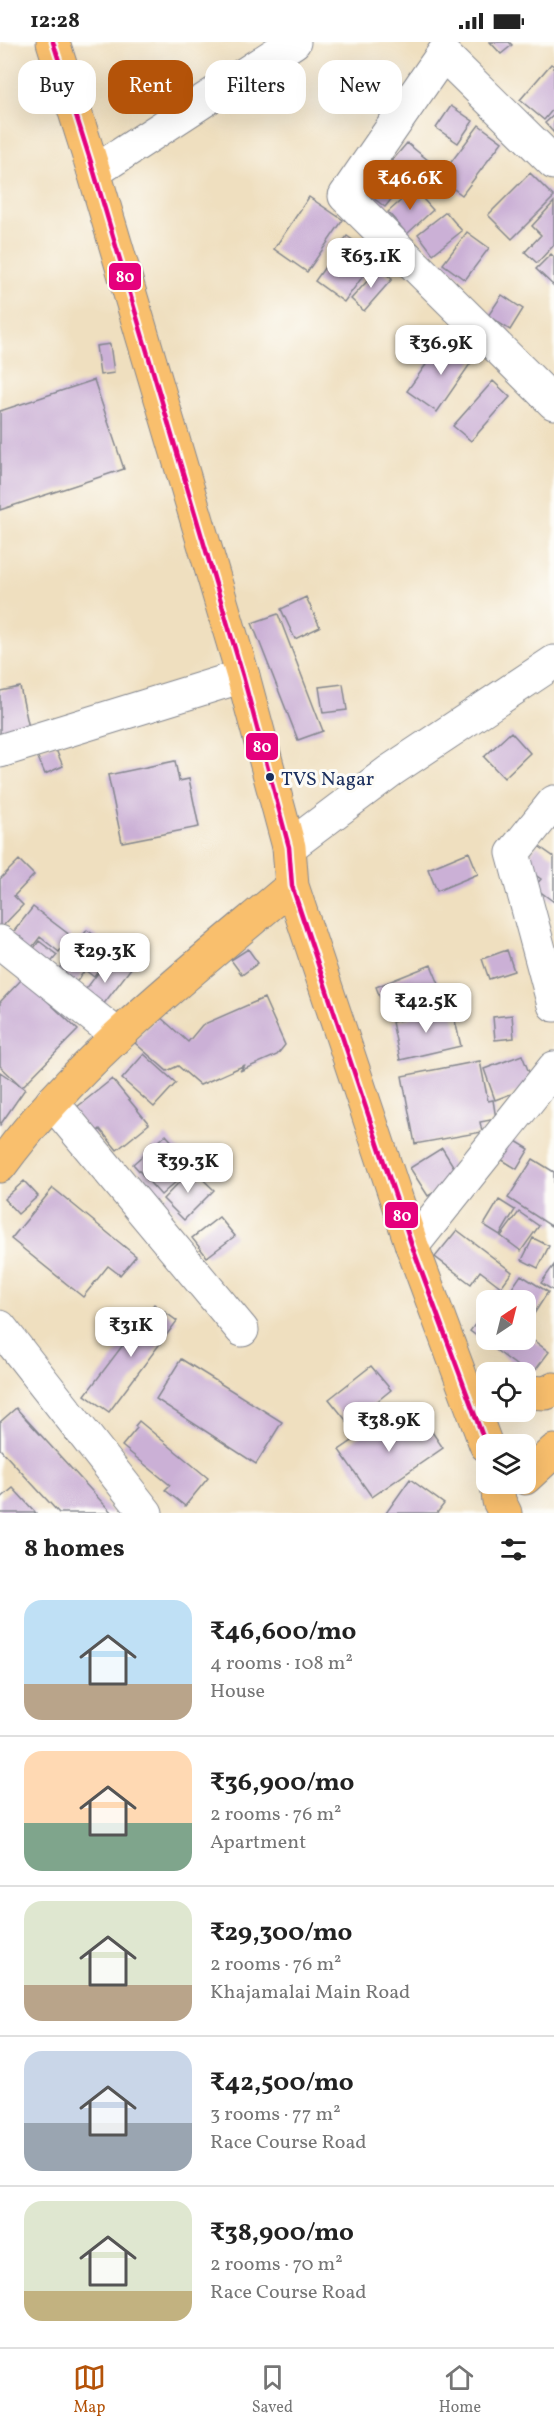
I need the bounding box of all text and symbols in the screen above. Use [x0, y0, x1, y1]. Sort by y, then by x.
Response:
text: 12:28 [30, 6, 80, 37]
chip: Buy [18, 60, 96, 114]
chip: Rent [108, 60, 193, 114]
chip: Filters [205, 60, 306, 114]
chip: New [318, 60, 402, 114]
pin: ₹46.6K [361, 160, 459, 211]
text: ₹46.6K [377, 165, 443, 193]
pin: ₹63.1K [322, 238, 420, 289]
text: ₹63.1K [341, 243, 401, 271]
line badge: 80 [108, 262, 142, 291]
text: 80 [116, 267, 134, 289]
pin: ₹36.9K [392, 325, 490, 376]
text: ₹36.9K [409, 330, 473, 358]
line badge: 80 [245, 732, 279, 761]
text: 80 [253, 737, 271, 759]
place label: TVS Nagar [281, 766, 374, 794]
marker: TVS Nagar [264, 771, 276, 783]
pin: ₹29.3K [56, 933, 154, 984]
text: ₹29.3K [74, 938, 136, 966]
pin: ₹42.5K [377, 983, 475, 1034]
text: ₹42.5K [394, 988, 458, 1016]
pin: ₹39.3K [139, 1143, 237, 1194]
text: ₹39.3K [157, 1148, 219, 1176]
line badge: 80 [384, 1201, 419, 1229]
text: 80 [393, 1206, 411, 1228]
north arrow [476, 1290, 536, 1350]
map controls [476, 1290, 536, 1494]
pin: ₹31K [95, 1307, 167, 1358]
text: ₹31K [109, 1312, 153, 1340]
button: locate [476, 1362, 536, 1422]
pin: ₹38.9K [340, 1402, 438, 1453]
text: ₹38.9K [357, 1407, 421, 1435]
button: layers [476, 1434, 536, 1494]
text: 8 homes [24, 1531, 125, 1567]
icon: filters [497, 1533, 530, 1566]
text: ₹46,600/mo [210, 1614, 356, 1650]
icon: home [72, 1624, 144, 1696]
text: 4 rooms · 108 m² [210, 1650, 353, 1678]
text: House [210, 1678, 265, 1706]
text: ₹36,900/mo [210, 1765, 354, 1801]
icon: home [72, 1775, 144, 1847]
text: 2 rooms · 76 m² [210, 1801, 342, 1829]
text: Apartment [210, 1829, 306, 1857]
text: ₹29,300/mo [210, 1915, 352, 1951]
icon: home [72, 1925, 144, 1997]
text: 2 rooms · 76 m² [210, 1951, 342, 1979]
text: Khajamalai Main Road [210, 1979, 410, 2007]
text: ₹42,500/mo [210, 2065, 354, 2101]
icon: home [72, 2075, 144, 2147]
text: 3 rooms · 77 m² [210, 2101, 341, 2129]
text: Race Course Road [210, 2129, 367, 2157]
text: ₹38,900/mo [210, 2215, 354, 2251]
icon: home [72, 2225, 144, 2297]
text: 2 rooms · 70 m² [210, 2251, 343, 2279]
text: Race Course Road [210, 2279, 367, 2307]
tab: Map [73, 2361, 106, 2419]
tab: Saved [252, 2361, 293, 2419]
tab: Home [439, 2361, 481, 2419]

